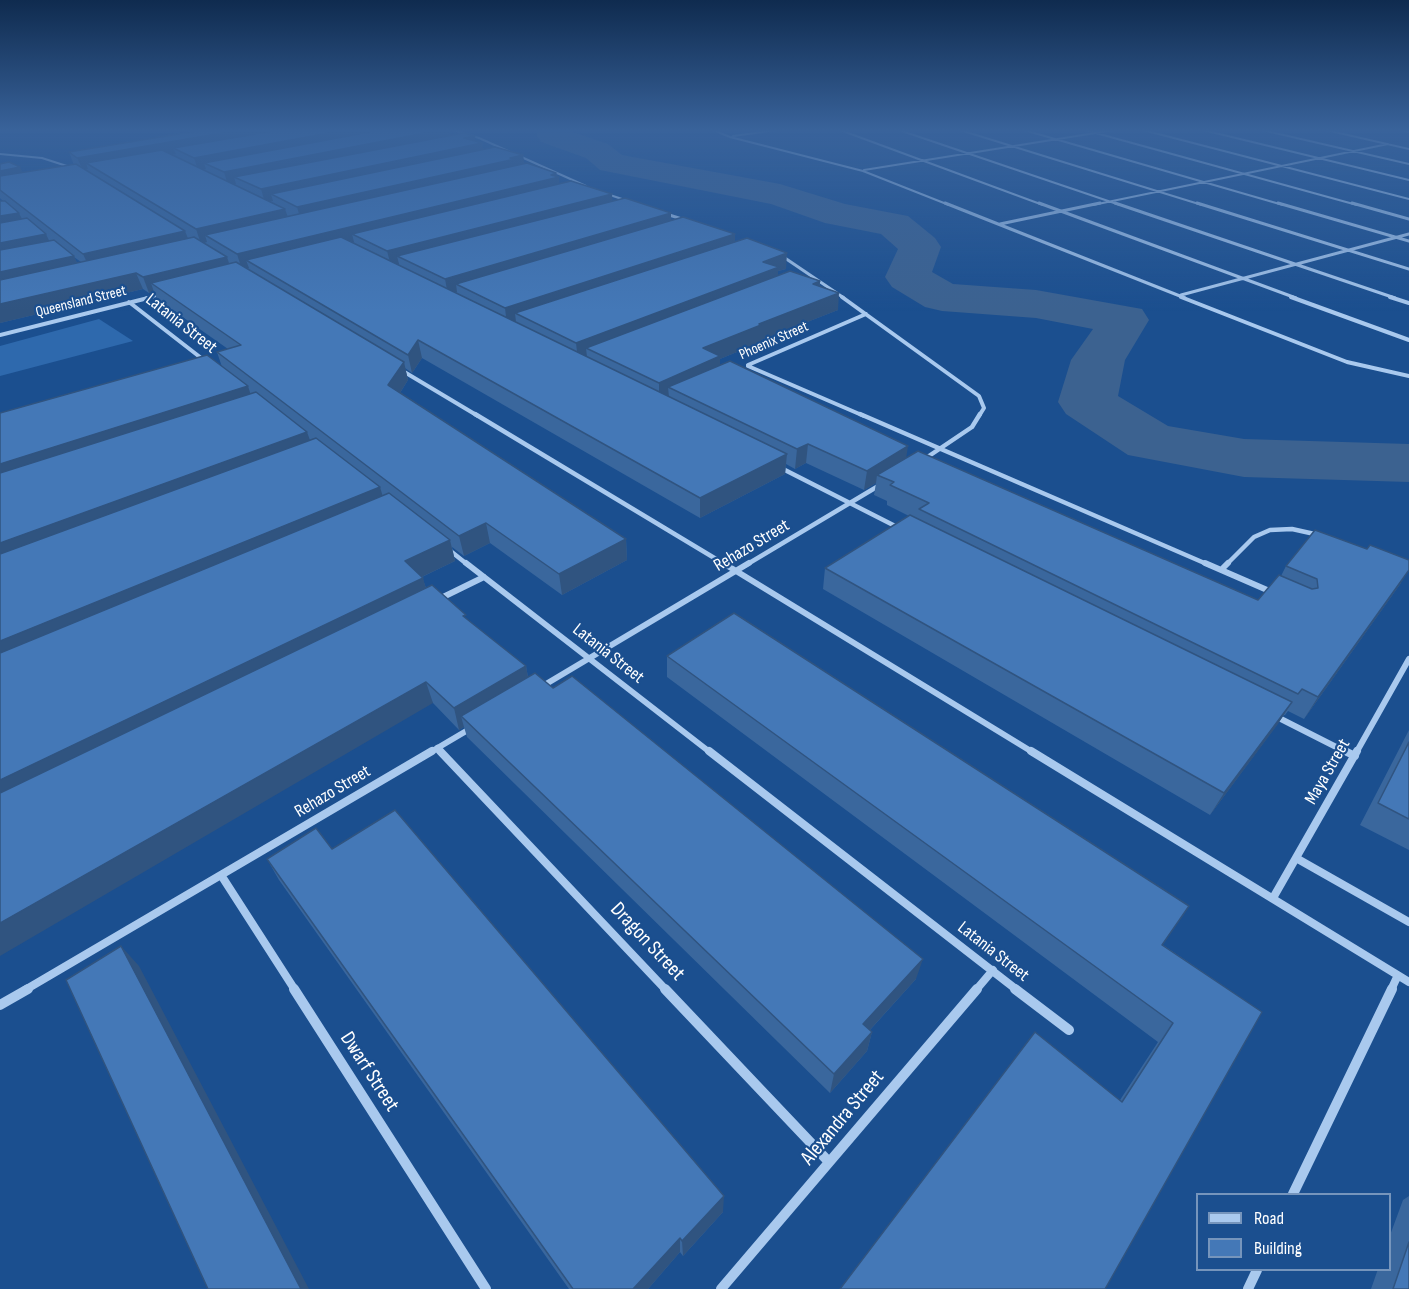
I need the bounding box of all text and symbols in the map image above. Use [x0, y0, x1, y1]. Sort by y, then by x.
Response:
street label: Queensland Street [34, 282, 128, 322]
street label: Latania Street [141, 289, 221, 359]
street label: Phoenix Street [737, 318, 811, 364]
street label: Rehazo Street [710, 515, 794, 577]
street label: Latania Street [568, 619, 648, 689]
street label: Maya Street [1301, 735, 1355, 809]
street label: Rehazo Street [291, 761, 375, 823]
street label: Dragon Street [604, 898, 690, 986]
street label: Latania Street [953, 917, 1033, 987]
street label: Dwarf Street [334, 1027, 404, 1117]
street label: Alexandra Street [796, 1065, 890, 1171]
legend [1196, 1193, 1391, 1271]
text: Road [1254, 1208, 1284, 1229]
text: Building [1254, 1238, 1302, 1259]

